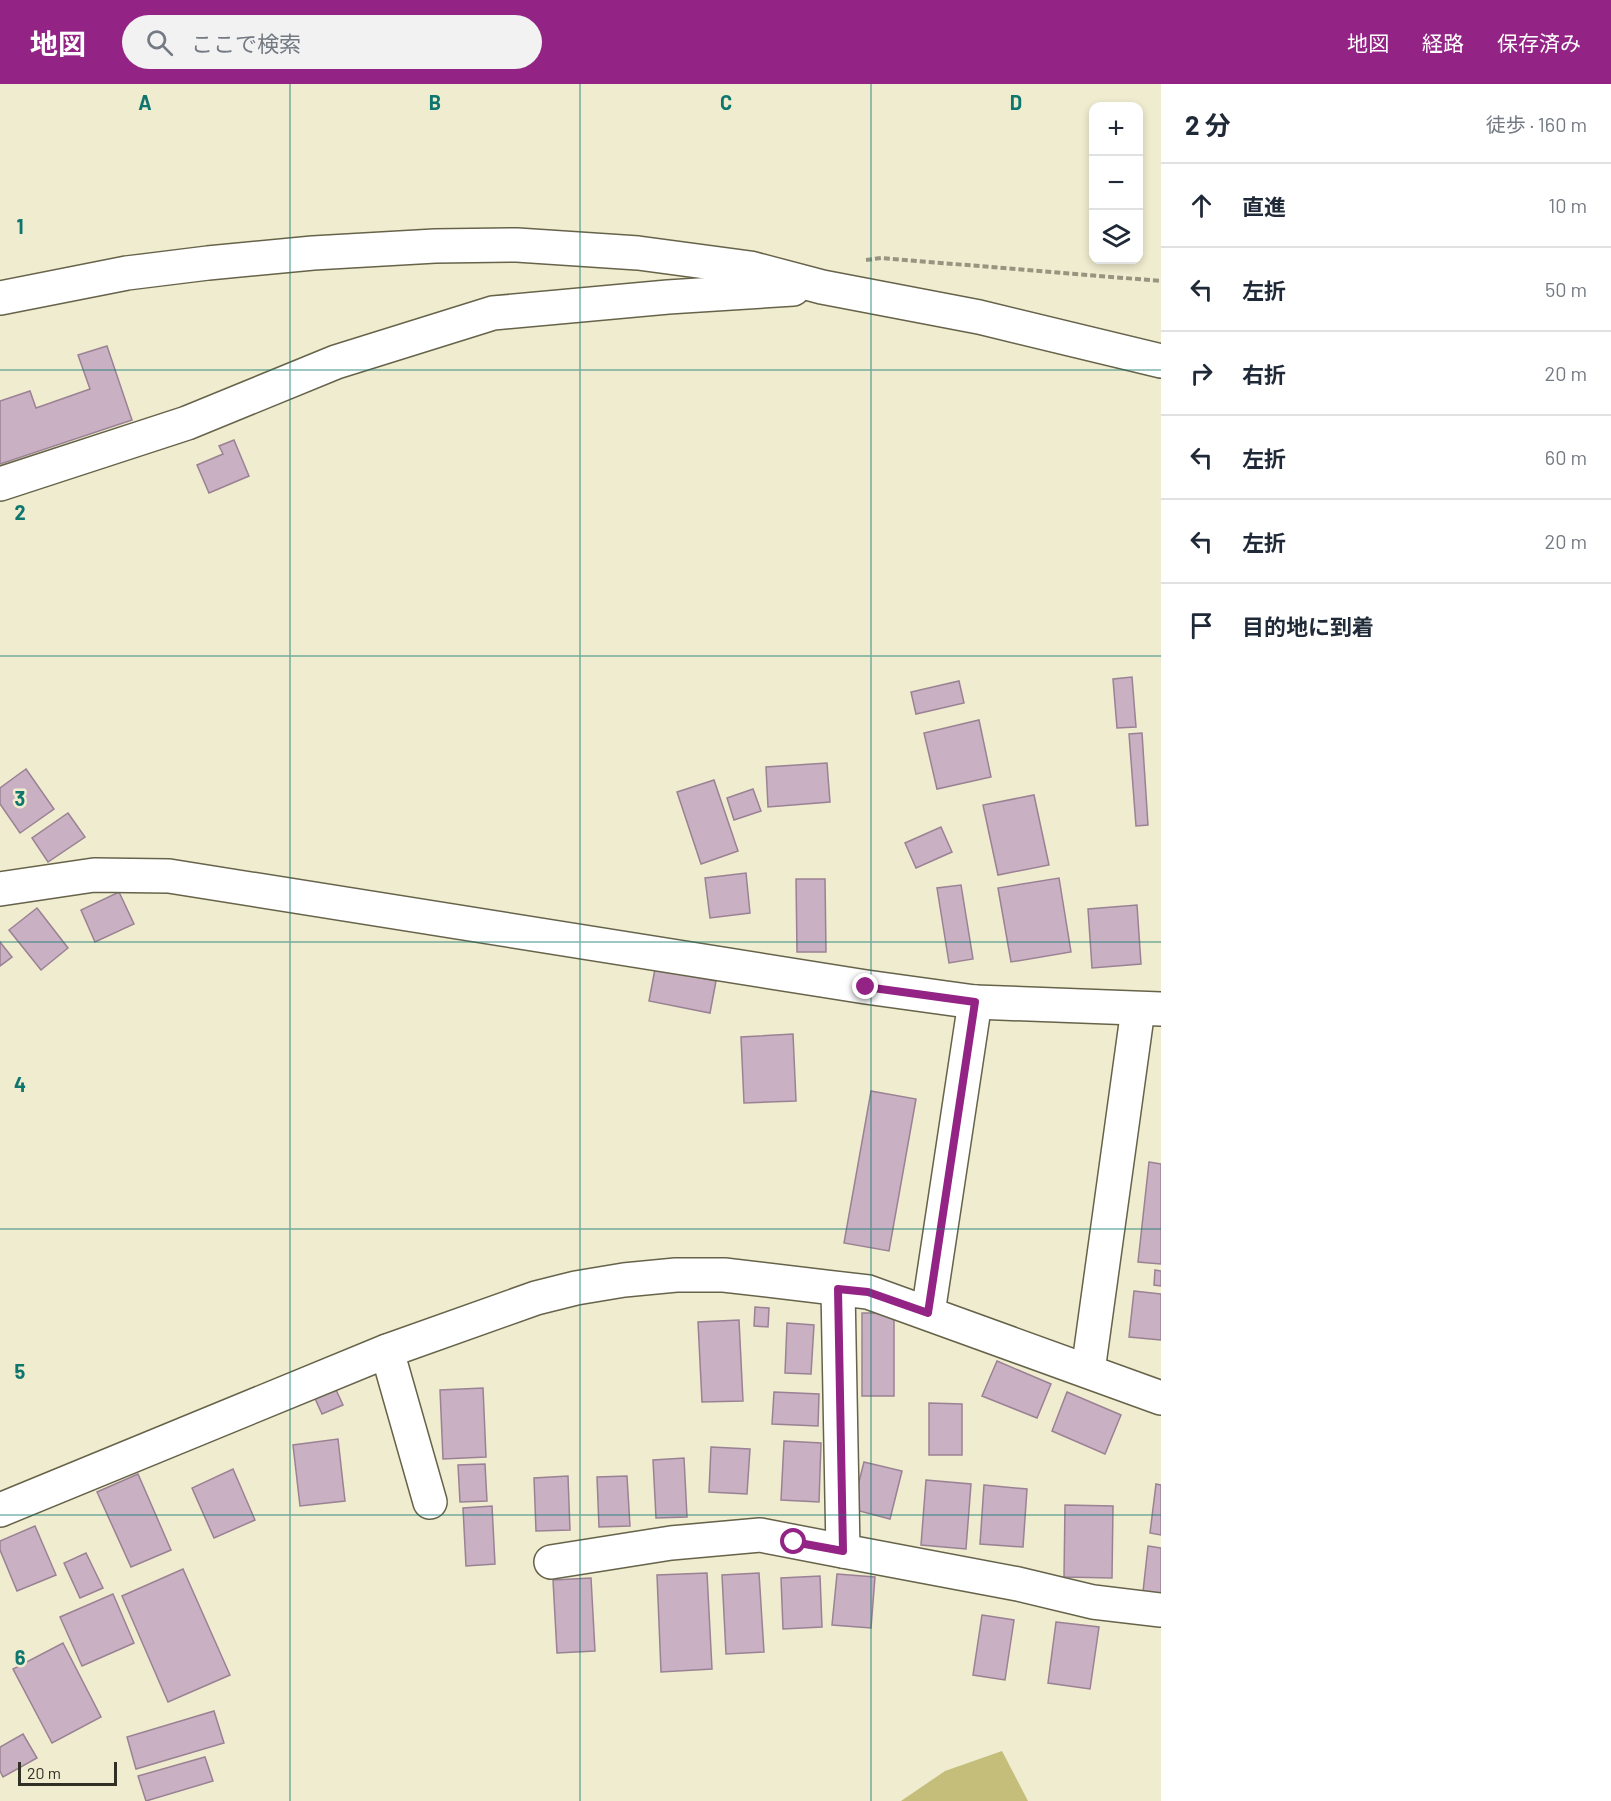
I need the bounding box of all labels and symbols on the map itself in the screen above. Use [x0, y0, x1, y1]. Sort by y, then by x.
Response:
text: A [138, 90, 152, 114]
text: B [429, 90, 441, 114]
text: C [720, 90, 732, 114]
text: D [1010, 90, 1022, 114]
text: 1 [16, 214, 24, 238]
text: 2 [14, 500, 26, 524]
text: 3 [15, 786, 25, 810]
route end [852, 973, 878, 999]
text: 4 [14, 1072, 26, 1096]
text: 5 [15, 1359, 26, 1383]
route start [780, 1528, 806, 1554]
text: 6 [15, 1645, 26, 1669]
scale bar [18, 1759, 117, 1786]

